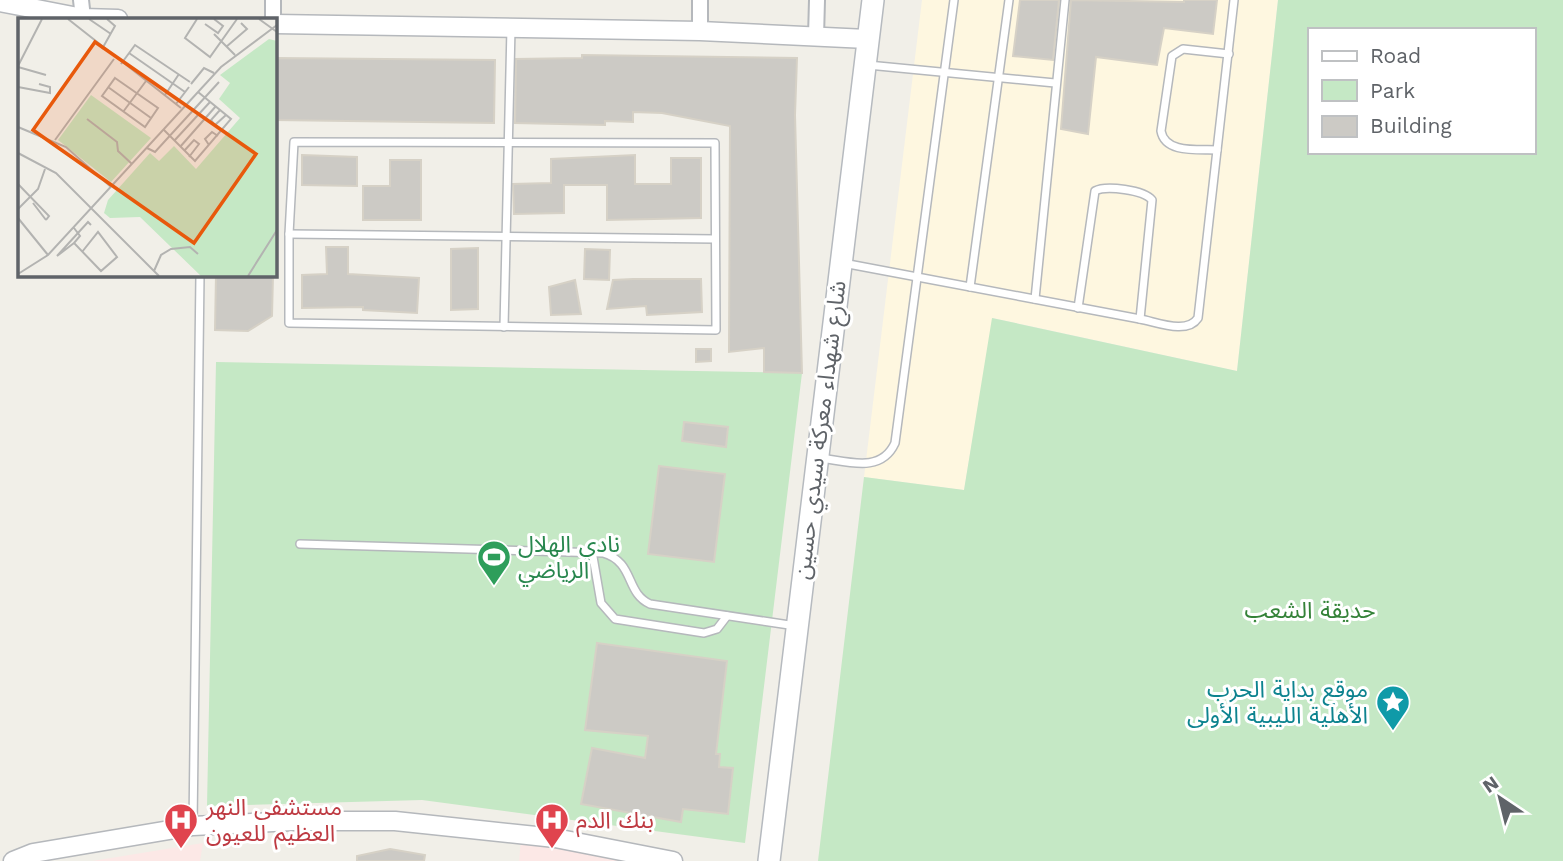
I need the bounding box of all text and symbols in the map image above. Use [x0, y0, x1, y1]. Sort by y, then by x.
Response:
inset map [18, 18, 276, 276]
legend [1308, 28, 1535, 154]
text: Road [1370, 43, 1421, 68]
text: Park [1370, 78, 1415, 103]
text: Building [1370, 113, 1452, 138]
street label: شارع شهداء معركة سيدي حسين [788, 279, 855, 581]
place label: نادي الهلال الرياضي [518, 531, 620, 587]
sports icon: نادي الهلال الرياضي [475, 538, 513, 587]
park label: حديقة الشعب [1244, 597, 1376, 624]
place label: موقع بداية الحرب الأهلية الليبية الأولى [1187, 676, 1368, 729]
place icon: موقع بداية الحرب الأهلية الليبية الأولى [1374, 683, 1412, 732]
north arrow [1465, 763, 1535, 833]
text: N [1478, 771, 1503, 798]
place label: مستشفى النهر العظيم للعيون [205, 794, 342, 850]
hospital icon: مستشفى النهر العظيم للعيون [162, 801, 200, 850]
hospital icon: بنك الدم [533, 801, 571, 850]
place label: بنك الدم [576, 807, 654, 838]

